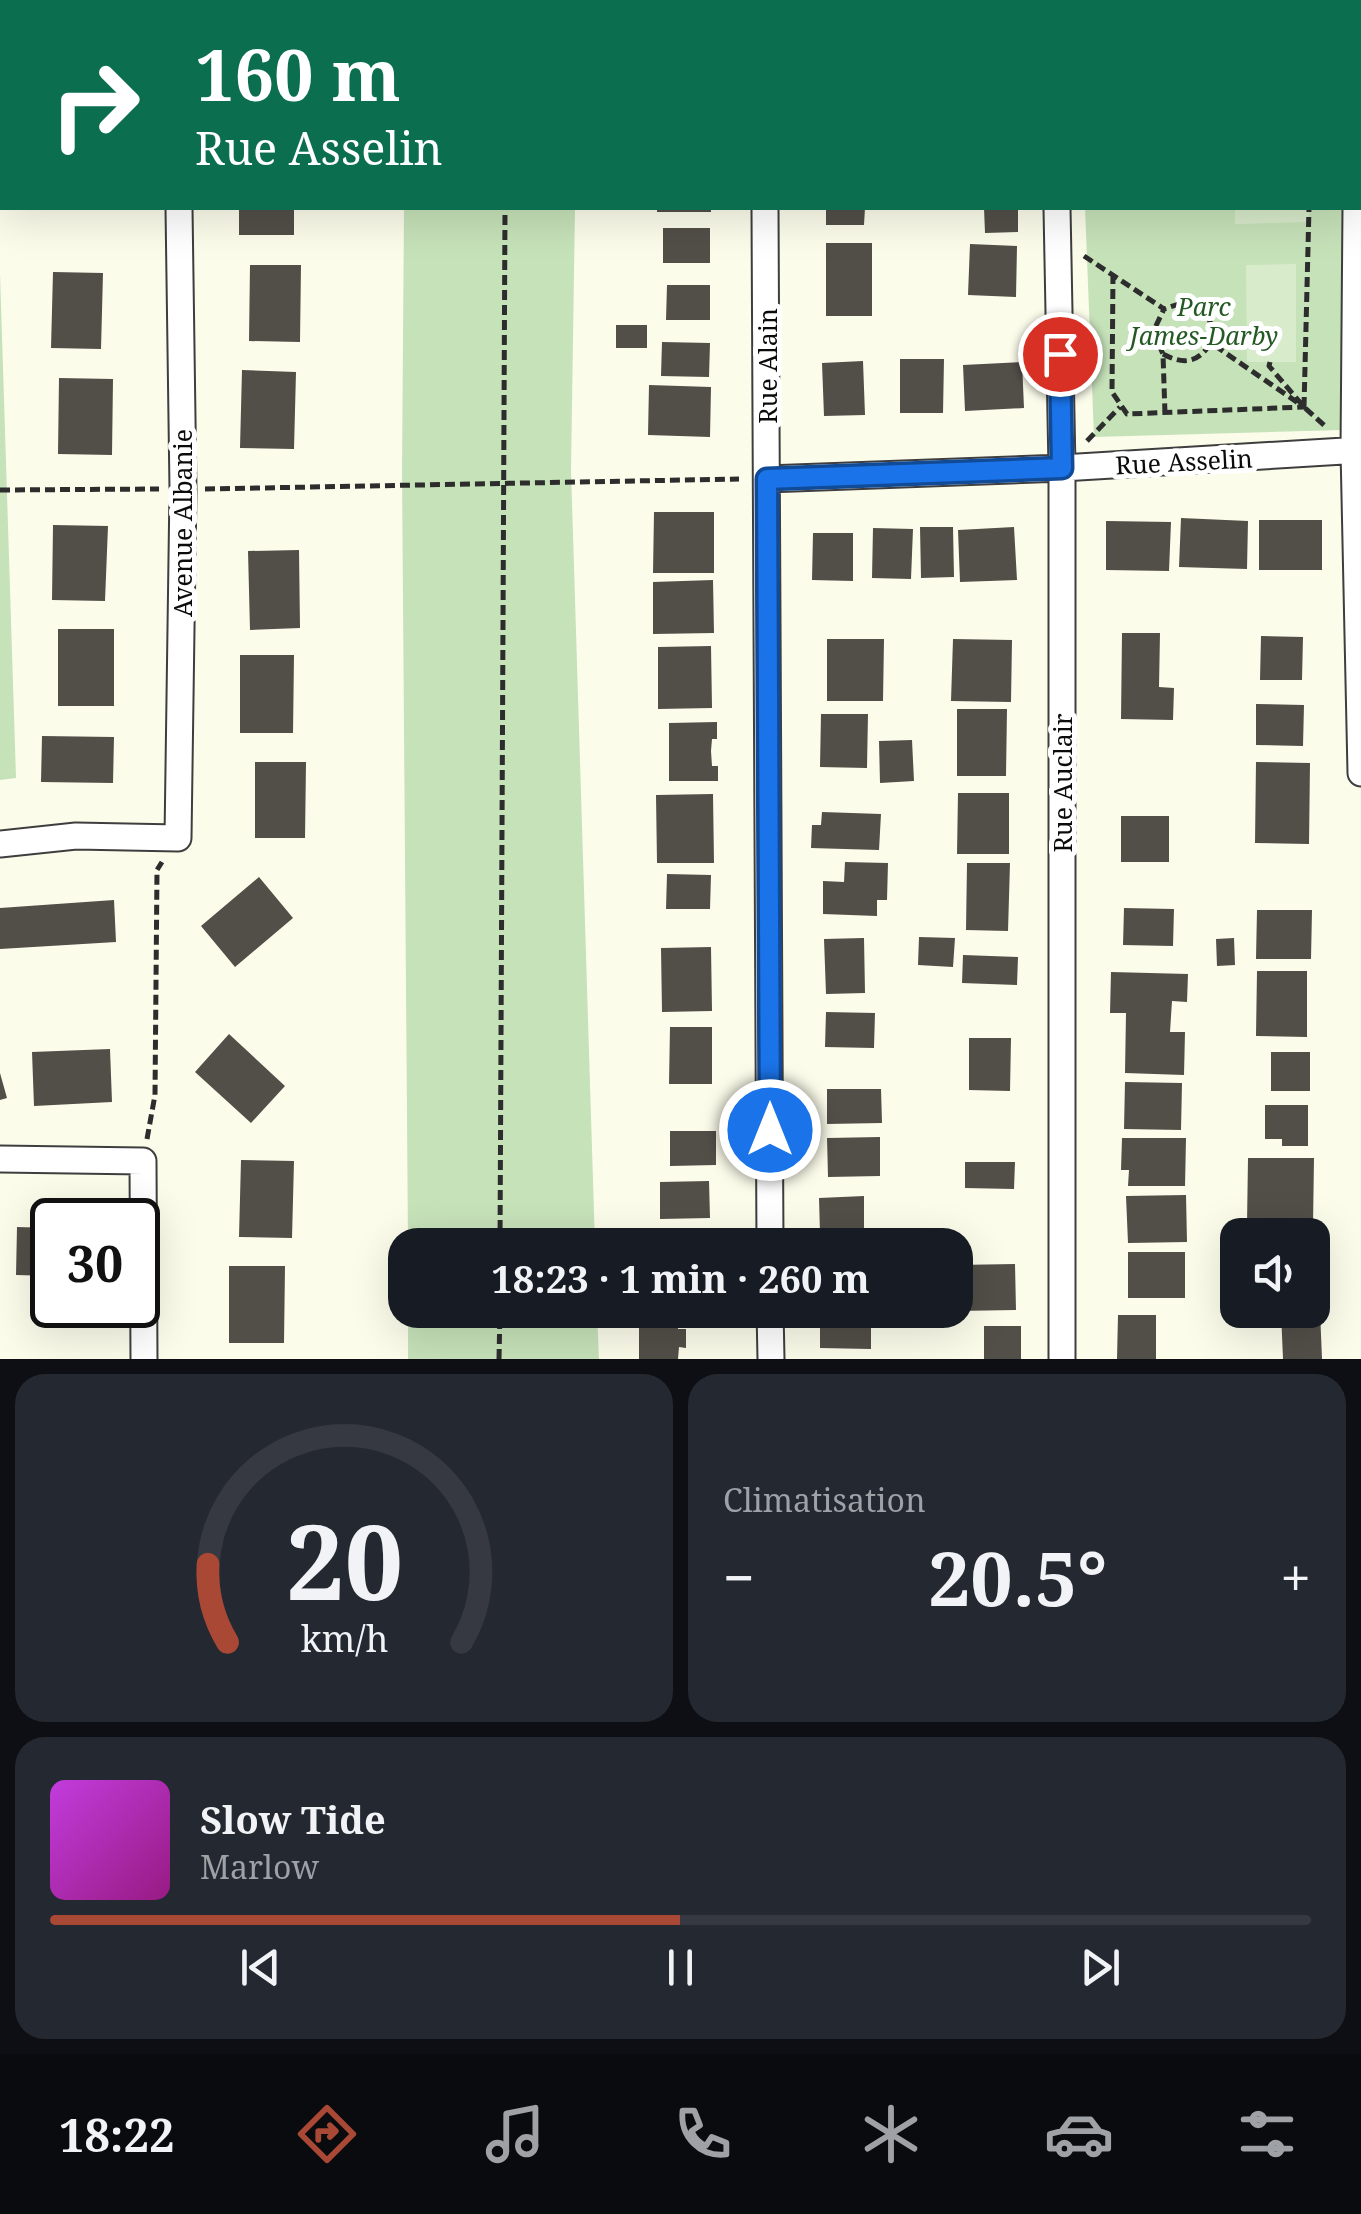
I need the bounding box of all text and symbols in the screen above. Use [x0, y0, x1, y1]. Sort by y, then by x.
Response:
text: 160 m [195, 26, 401, 122]
icon: right [30, 40, 160, 170]
text: Rue Asselin [195, 117, 443, 178]
park label: Parc James-Darby [1126, 289, 1278, 352]
street label: Rue Alain [750, 308, 784, 424]
pin [1018, 312, 1103, 397]
icon: arrive [1033, 327, 1088, 382]
street label: Avenue Albanie [165, 429, 199, 617]
street label: Rue Asselin [1114, 440, 1254, 482]
street label: Rue Auclair [1045, 713, 1079, 853]
position arrow [718, 1078, 822, 1182]
speed limit sign: 30 [30, 1198, 160, 1328]
map controls [1220, 1218, 1330, 1328]
button: sound [1220, 1218, 1330, 1328]
text: 18:23 · 1 min · 260 m [491, 1252, 870, 1304]
text: Climatisation [723, 1478, 926, 1521]
text: 20 [285, 1489, 403, 1630]
text: 20.5° [928, 1526, 1107, 1628]
text: − [723, 1539, 755, 1614]
text: + [1280, 1539, 1311, 1614]
text: km/h [300, 1614, 388, 1662]
text: Slow Tide [200, 1793, 386, 1845]
text: Marlow [200, 1845, 319, 1888]
icon: previous [233, 1940, 288, 1995]
icon: pause [653, 1940, 708, 1995]
icon: next [1073, 1940, 1128, 1995]
icon: directions [292, 2099, 362, 2169]
icon: music [480, 2099, 550, 2169]
icon: phone [668, 2099, 738, 2169]
icon: climate [856, 2099, 926, 2169]
icon: car [1044, 2099, 1114, 2169]
icon: filters [1232, 2099, 1302, 2169]
text: 18:22 [59, 2104, 174, 2165]

